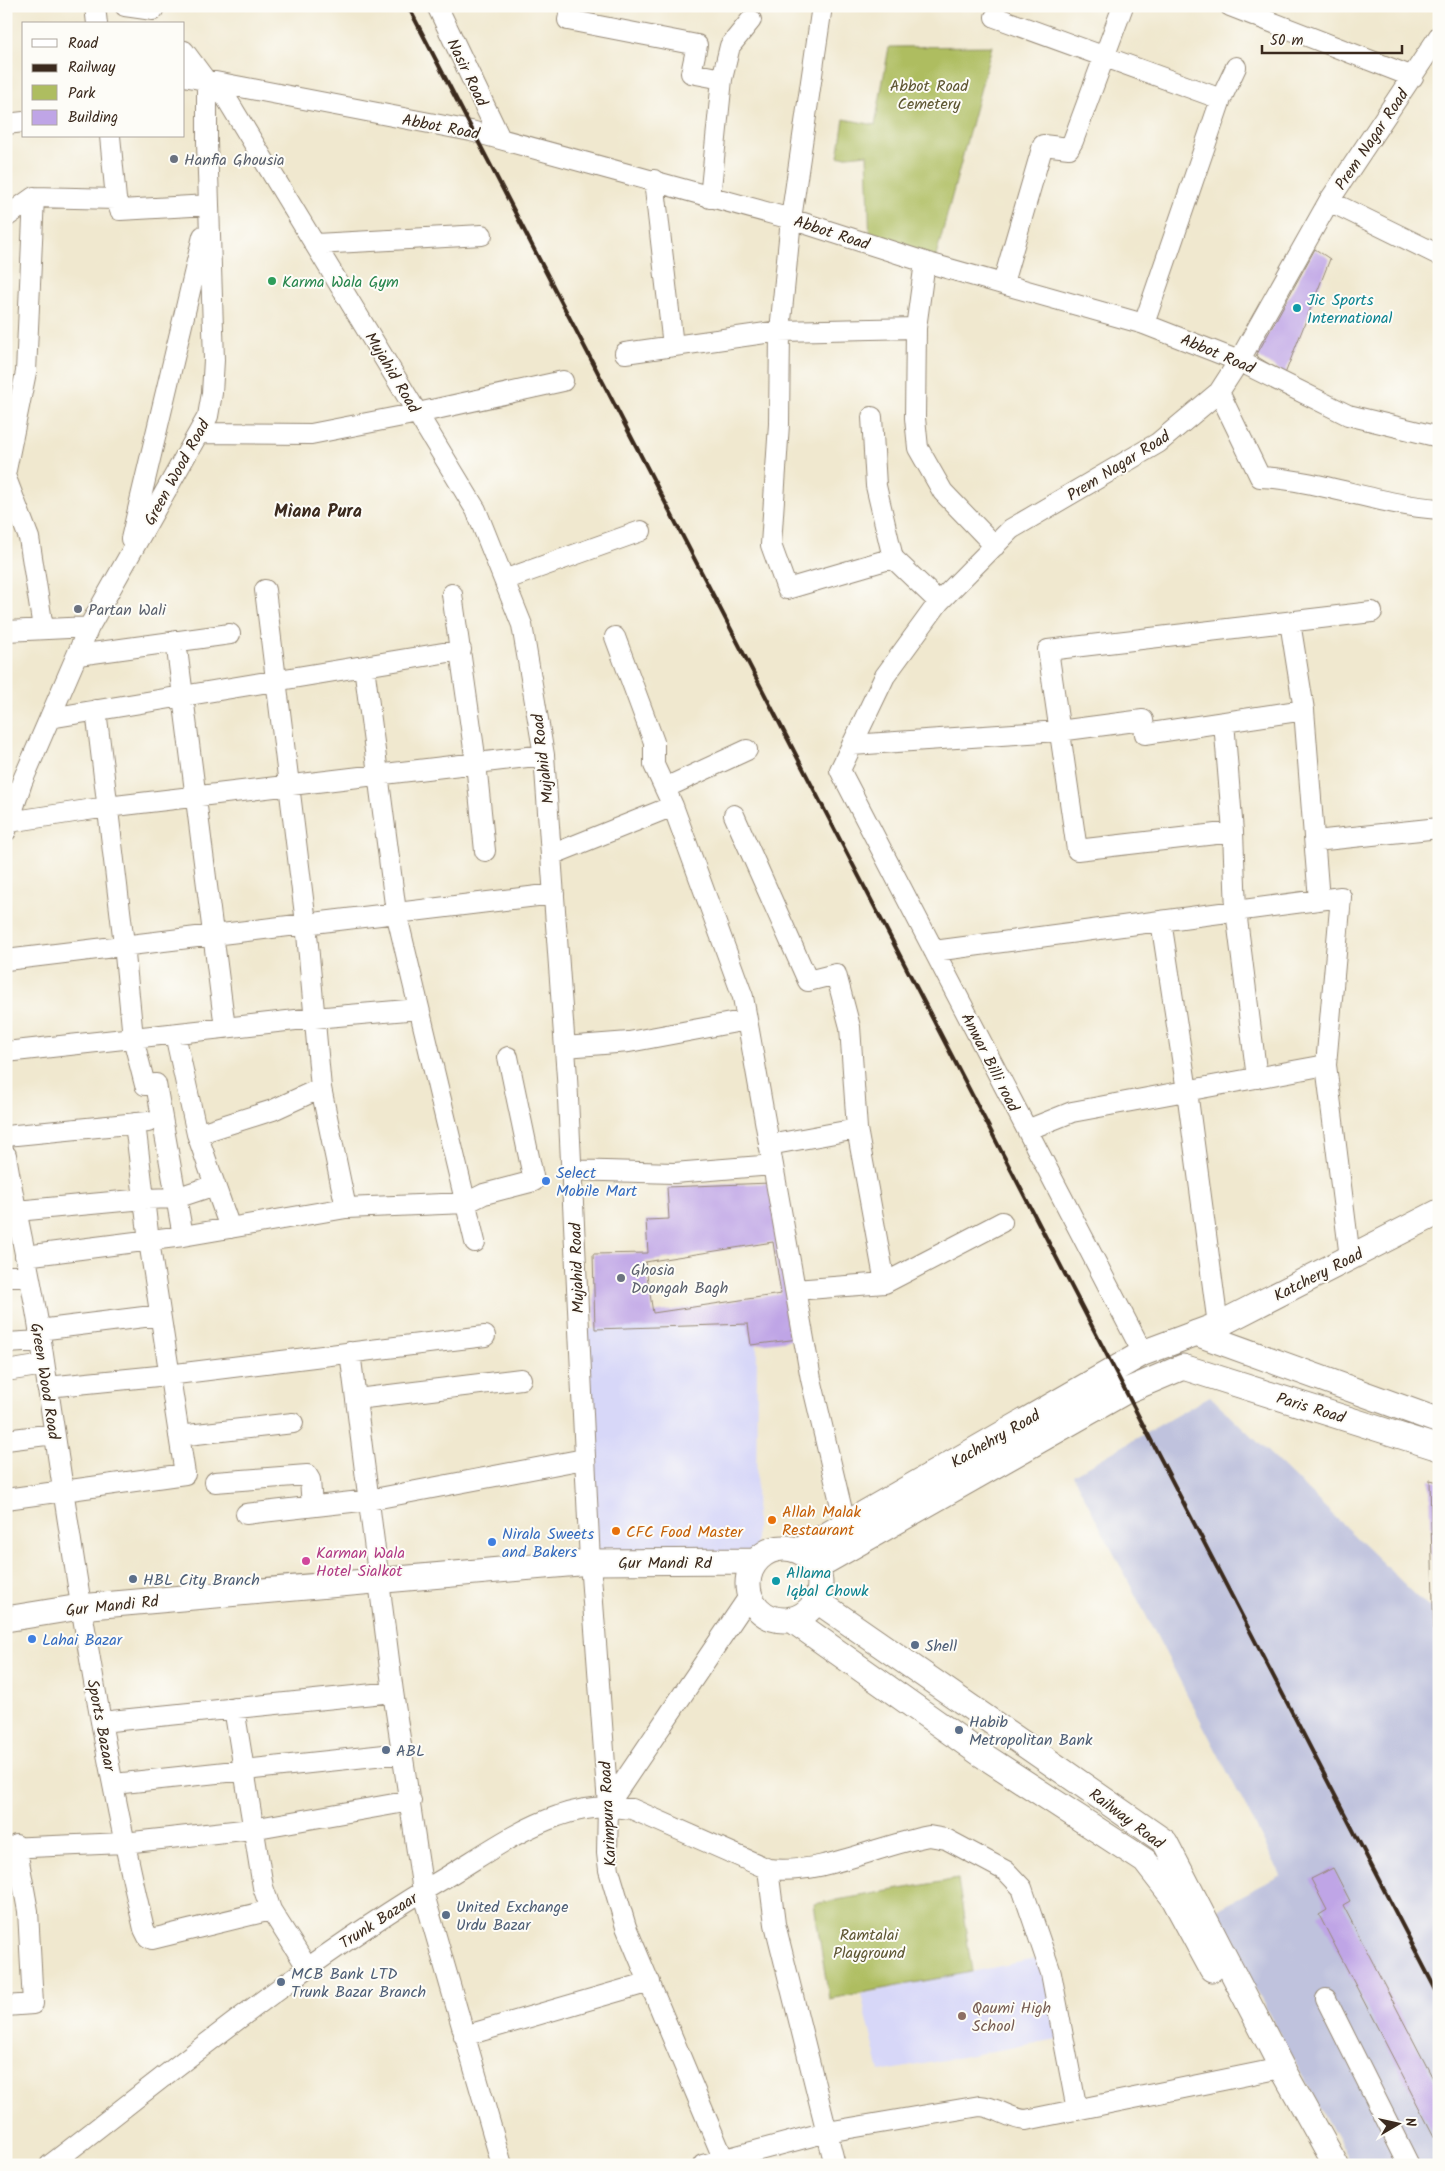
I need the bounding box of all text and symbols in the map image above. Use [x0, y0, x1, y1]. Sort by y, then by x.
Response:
legend [22, 22, 185, 138]
scale bar [1262, 22, 1402, 54]
text: 50 m [1270, 29, 1304, 53]
text: Road [68, 32, 99, 56]
street label: Nasir Road [439, 34, 494, 112]
text: Railway [68, 56, 116, 80]
park label: Abbot Road Cemetery [890, 74, 969, 117]
text: Park [68, 82, 96, 106]
street label: Prem Nagar Road [1329, 83, 1416, 196]
text: Building [68, 106, 118, 130]
street label: Abbot Road [400, 108, 483, 147]
place label: Hanfia Ghousia [184, 148, 285, 173]
marker: Hanfia Ghousia [168, 153, 180, 165]
street label: Abbot Road [790, 209, 874, 258]
place label: Karma Wala Gym [282, 270, 399, 295]
marker: Karma Wala Gym [266, 275, 278, 287]
place label: Jic Sports International [1307, 288, 1392, 331]
marker: Jic Sports International [1291, 302, 1303, 314]
street label: Mujahid Road [358, 327, 426, 419]
street label: Abbot Road [1176, 328, 1259, 382]
street label: Green Wood Road [138, 414, 217, 530]
street label: Prem Nagar Road [1062, 424, 1176, 508]
district label: Miana Pura [274, 498, 362, 527]
place label: Partan Wali [88, 598, 167, 623]
marker: Partan Wali [72, 603, 84, 615]
street label: Mujahid Road [525, 711, 561, 805]
street label: Anwar Billi road [954, 1009, 1026, 1118]
place label: Select Mobile Mart [556, 1161, 638, 1204]
marker: Select Mobile Mart [540, 1175, 552, 1187]
street label: Mujahid Road [563, 1221, 592, 1314]
street label: Katchery Road [1270, 1242, 1369, 1309]
place label: Ghosia Doongah Bagh [631, 1258, 728, 1301]
marker: Ghosia Doongah Bagh [615, 1272, 627, 1284]
street label: Green Wood Road [23, 1321, 66, 1442]
street label: Paris Road [1273, 1386, 1349, 1431]
street label: Kachehry Road [946, 1403, 1046, 1475]
place label: Allah Malak Restaurant [782, 1500, 862, 1543]
marker: Allah Malak Restaurant [766, 1514, 778, 1526]
place label: CFC Food Master [626, 1520, 745, 1545]
place label: Nirala Sweets and Bakers [502, 1522, 594, 1565]
marker: CFC Food Master [610, 1525, 622, 1537]
marker: Nirala Sweets and Bakers [486, 1536, 498, 1548]
place label: Karman Wala Hotel Sialkot [316, 1541, 405, 1584]
street label: Gur Mandi Rd [618, 1551, 713, 1576]
marker: Karman Wala Hotel Sialkot [300, 1555, 312, 1567]
place label: Allama Iqbal Chowk [786, 1561, 869, 1604]
place label: HBL City Branch [143, 1568, 260, 1593]
marker: HBL City Branch [127, 1573, 139, 1585]
marker: Allama Iqbal Chowk [770, 1575, 782, 1587]
street label: Gur Mandi Rd [64, 1589, 161, 1624]
place label: Lahai Bazar [42, 1628, 124, 1653]
marker: Lahai Bazar [26, 1633, 38, 1645]
place label: Shell [925, 1634, 957, 1659]
marker: Shell [909, 1639, 921, 1651]
street label: Sports Bazaar [79, 1677, 122, 1775]
place label: Habib Metropolitan Bank [969, 1710, 1093, 1753]
marker: Habib Metropolitan Bank [953, 1724, 965, 1736]
place label: ABL [396, 1739, 425, 1764]
marker: ABL [380, 1744, 392, 1756]
street label: Karimpura Road [593, 1760, 624, 1867]
street label: Railway Road [1083, 1782, 1170, 1857]
street label: Trunk Bazaar [335, 1886, 424, 1956]
place label: United Exchange Urdu Bazar [456, 1895, 568, 1938]
marker: United Exchange Urdu Bazar [440, 1909, 452, 1921]
park label: Ramtalai Playground [833, 1923, 906, 1966]
place label: MCB Bank LTD Trunk Bazar Branch [291, 1962, 426, 2005]
marker: MCB Bank LTD Trunk Bazar Branch [275, 1976, 287, 1988]
place label: Qaumi High School [972, 1996, 1051, 2039]
marker: Qaumi High School [956, 2010, 968, 2022]
north arrow [1372, 2098, 1422, 2148]
text: N [1398, 2116, 1421, 2128]

